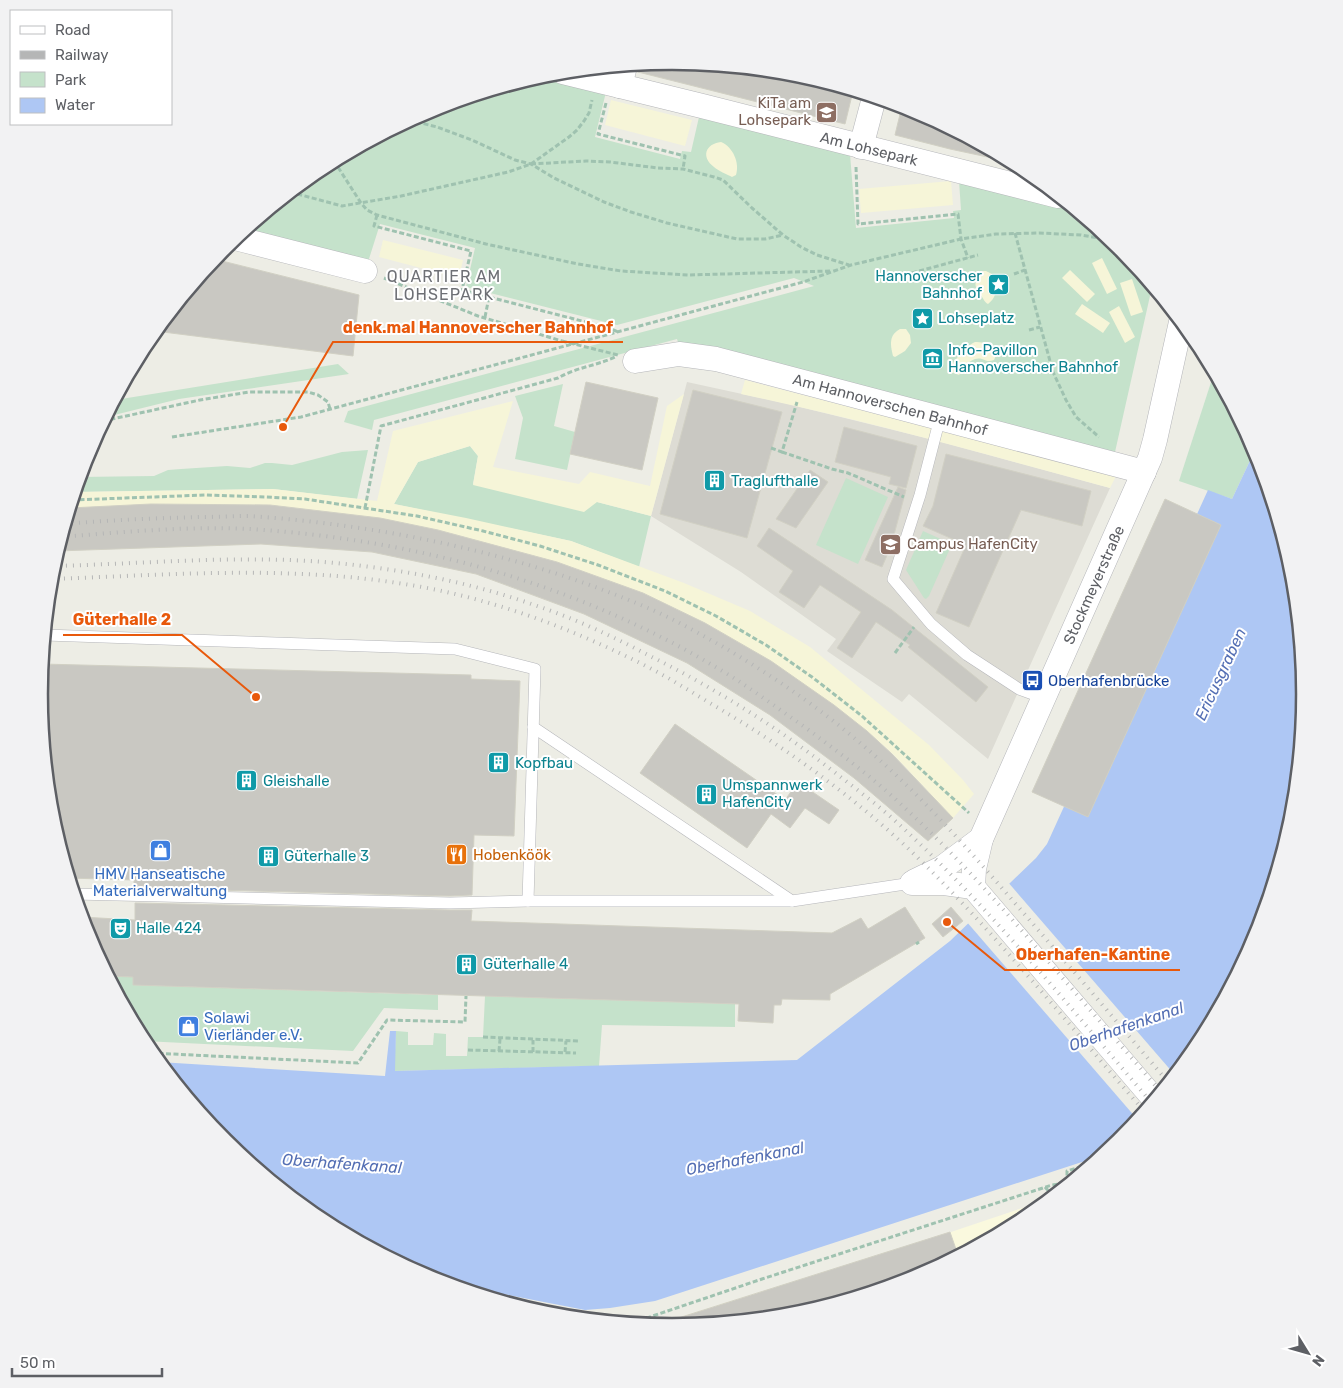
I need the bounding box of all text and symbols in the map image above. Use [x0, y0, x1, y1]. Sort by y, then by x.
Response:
legend [10, 10, 172, 125]
text: Road [55, 21, 91, 39]
text: Railway [55, 46, 109, 64]
text: Park [55, 71, 86, 89]
place label: KiTa am Lohsepark [738, 94, 811, 129]
text: Water [55, 96, 95, 114]
school or university icon: KiTa am Lohsepark [815, 100, 839, 124]
street label: Am Lohsepark [818, 128, 920, 170]
district label: QUARTIER AM LOHSEPARK [387, 267, 501, 304]
place label: Hannoverscher Bahnhof [875, 267, 982, 302]
place icon: Hannoverscher Bahnhof [986, 273, 1010, 297]
place icon: Lohseplatz [910, 306, 934, 330]
place label: Lohseplatz [938, 309, 1015, 327]
callout: denk.mal Hannoverscher Bahnhof [333, 311, 623, 342]
text: denk.mal Hannoverscher Bahnhof [343, 318, 614, 337]
place label: Info-Pavillon Hannoverscher Bahnhof [948, 341, 1118, 376]
museum icon: Info-Pavillon Hannoverscher Bahnhof [920, 347, 944, 371]
street label: Am Hannoverschen Bahnhof [791, 370, 990, 440]
building icon: Traglufthalle [703, 469, 727, 493]
place label: Traglufthalle [731, 472, 819, 490]
street label: Stockmeyerstraße [1060, 523, 1128, 647]
school or university icon: Campus HafenCity [879, 532, 903, 556]
place label: Campus HafenCity [907, 535, 1038, 553]
callout: Güterhalle 2 [63, 604, 182, 635]
text: Güterhalle 2 [73, 610, 171, 629]
water label: Ericusgraben [1191, 625, 1250, 723]
bus stop icon: Oberhafenbrücke [1020, 669, 1044, 693]
place label: Oberhafenbrücke [1048, 672, 1169, 690]
building icon: Kopfbau [487, 751, 511, 775]
place label: Kopfbau [515, 754, 573, 772]
building icon: Gleishalle [235, 769, 259, 793]
place label: Gleishalle [263, 772, 330, 790]
place label: Umspannwerk HafenCity [722, 776, 823, 811]
building icon: Umspannwerk HafenCity [694, 782, 718, 806]
shop icon: HMV Hanseatische Materialverwaltung [148, 839, 172, 863]
restaurant icon: Hobenköök [445, 843, 469, 867]
building icon: Güterhalle 3 [256, 844, 280, 868]
place label: Hobenköök [473, 846, 551, 864]
place label: Güterhalle 3 [284, 847, 369, 865]
place label: HMV Hanseatische Materialverwaltung [93, 865, 227, 900]
theatre icon: Halle 424 [108, 916, 132, 940]
place label: Halle 424 [136, 919, 202, 937]
callout: Oberhafen-Kantine [1005, 939, 1180, 970]
text: Oberhafen-Kantine [1016, 945, 1170, 964]
building icon: Güterhalle 4 [455, 952, 479, 976]
place label: Güterhalle 4 [483, 955, 568, 973]
water label: Oberhafenkanal [1066, 998, 1187, 1055]
place label: Solawi Vierländer e.V. [204, 1009, 303, 1044]
shop icon: Solawi Vierländer e.V. [176, 1015, 200, 1039]
water label: Oberhafenkanal [685, 1138, 807, 1179]
water label: Oberhafenkanal [282, 1150, 403, 1177]
north arrow [1283, 1328, 1333, 1378]
scale bar [12, 1346, 162, 1378]
text: N [1308, 1351, 1328, 1370]
text: 50 m [20, 1354, 55, 1372]

